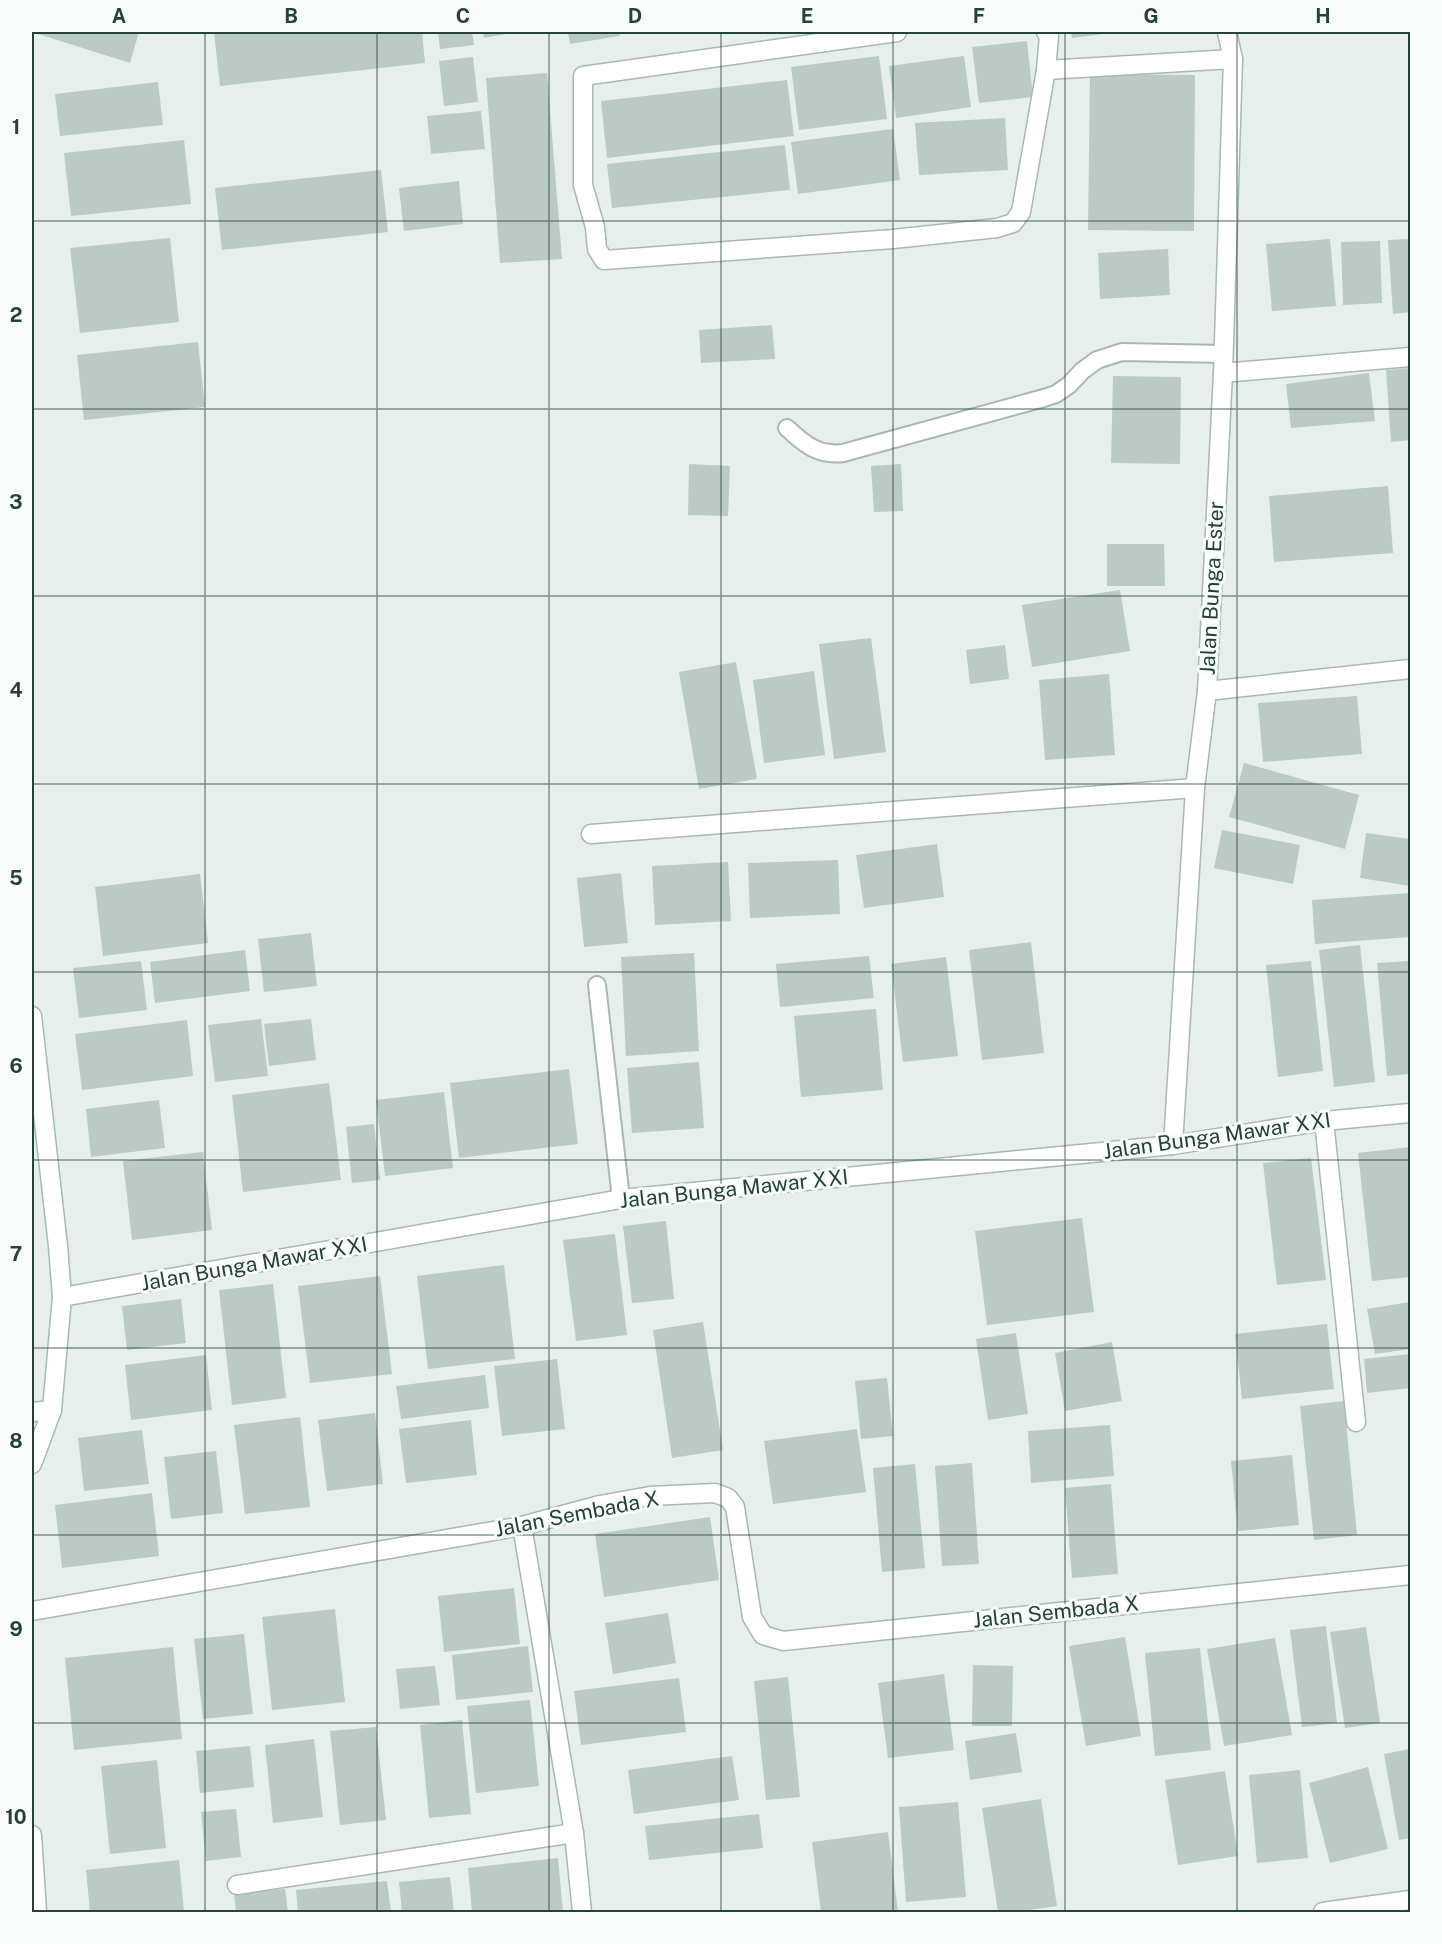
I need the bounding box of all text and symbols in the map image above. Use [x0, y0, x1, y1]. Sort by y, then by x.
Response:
text: A [112, 4, 126, 28]
text: B [284, 4, 298, 28]
text: C [456, 4, 470, 28]
text: D [628, 4, 642, 28]
text: E [801, 4, 813, 28]
text: F [973, 4, 985, 28]
text: G [1143, 4, 1159, 28]
text: H [1315, 4, 1331, 28]
text: 1 [12, 115, 20, 139]
text: 2 [10, 303, 22, 327]
text: 3 [9, 490, 23, 514]
street label: Jalan Bunga Ester [1194, 500, 1229, 676]
text: 4 [9, 678, 23, 702]
text: 5 [9, 866, 23, 890]
text: 6 [9, 1054, 23, 1078]
street label: Jalan Bunga Mawar XXI [1101, 1107, 1332, 1164]
street label: Jalan Bunga Mawar XXI [618, 1164, 849, 1213]
street label: Jalan Bunga Mawar XXI [139, 1231, 369, 1296]
text: 7 [10, 1242, 22, 1266]
text: 8 [9, 1429, 23, 1453]
street label: Jalan Sembada X [493, 1485, 661, 1542]
street label: Jalan Sembada X [972, 1590, 1140, 1633]
text: 9 [9, 1617, 23, 1641]
text: 10 [5, 1805, 27, 1829]

